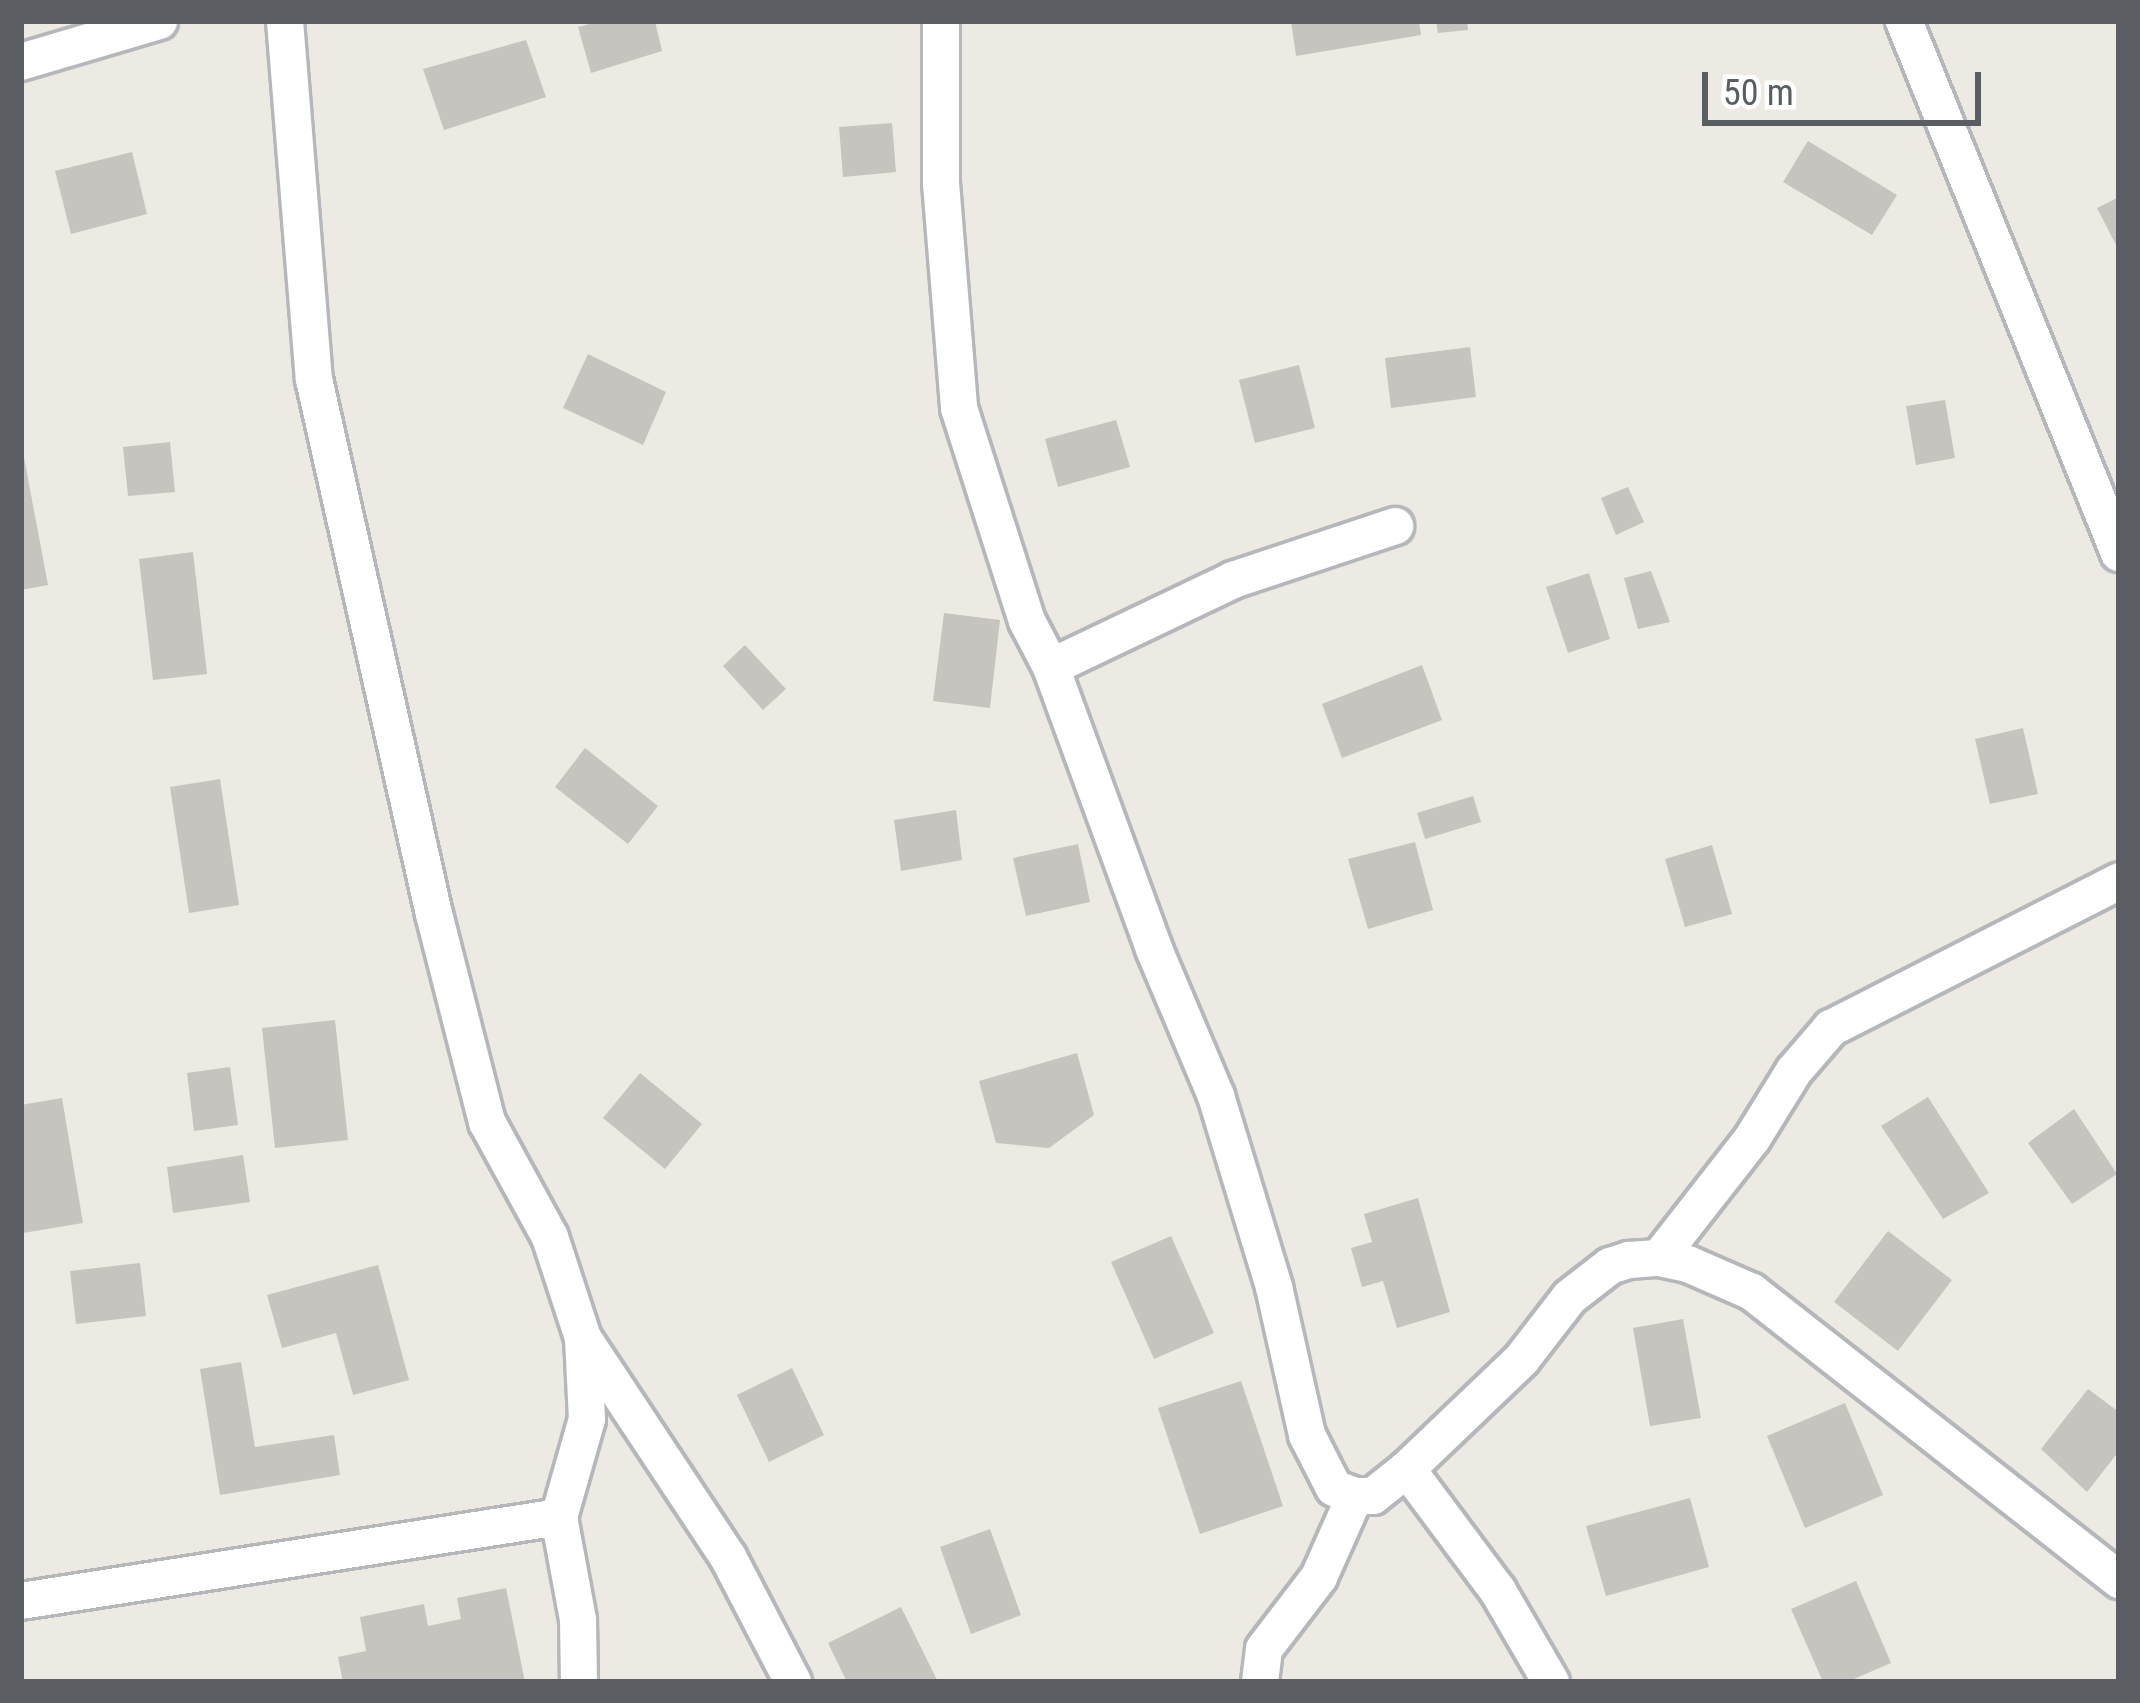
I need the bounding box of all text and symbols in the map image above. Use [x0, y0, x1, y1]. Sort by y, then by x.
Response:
scale bar [1708, 48, 1987, 122]
text: 50 m [1723, 72, 1794, 114]

